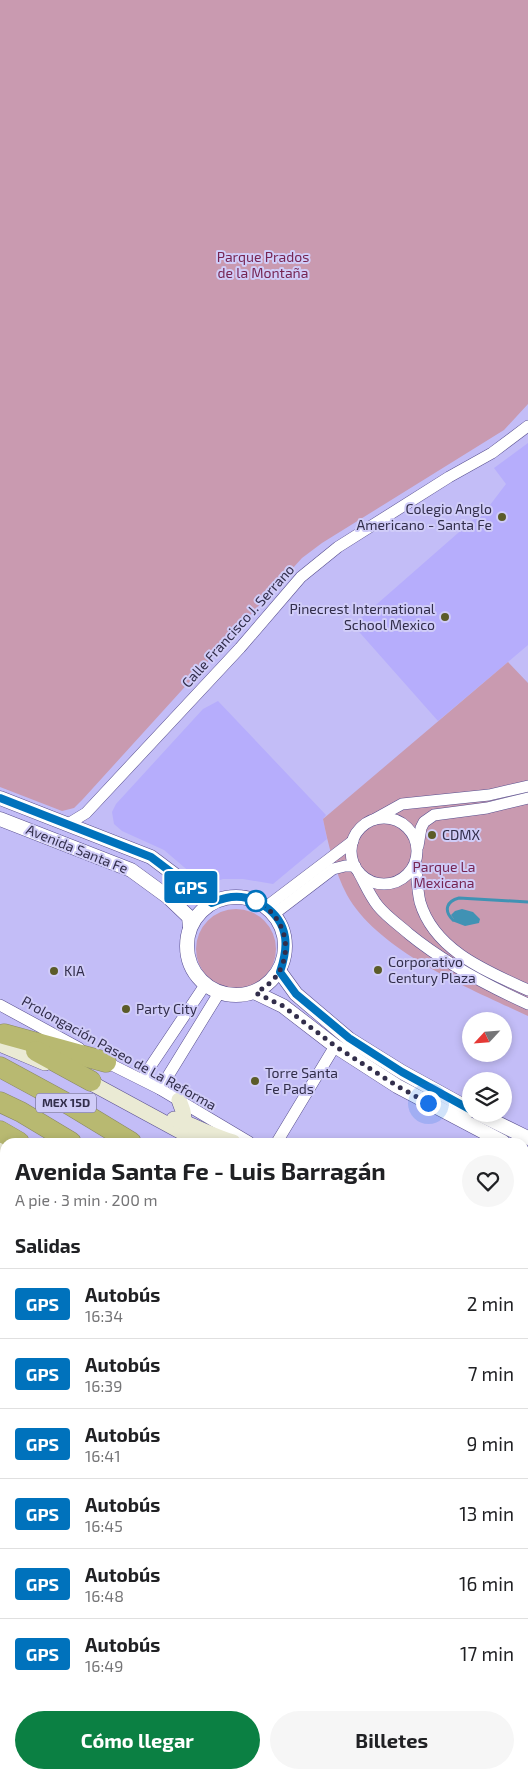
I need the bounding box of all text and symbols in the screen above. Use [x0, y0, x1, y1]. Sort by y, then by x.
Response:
park label: Parque Prados de la Montaña [217, 248, 309, 281]
place label: Colegio Anglo Americano - Santa Fe [357, 500, 492, 533]
marker: Colegio Anglo Americano - Santa Fe [496, 511, 508, 523]
street label: Calle Francisco J. Serrano [178, 561, 297, 691]
place label: Pinecrest International School Mexico [289, 600, 436, 633]
marker: Pinecrest International School Mexico [439, 611, 451, 623]
street label: Avenida Santa Fe [24, 820, 131, 877]
place label: CDMX [442, 826, 481, 843]
marker: CDMX [426, 829, 438, 841]
park label: Parque La Mexicana [413, 858, 475, 891]
line badge: GPS [162, 871, 220, 903]
text: GPS [174, 876, 208, 898]
unlabelled marker [245, 890, 267, 912]
place label: Corporativo Century Plaza [388, 953, 476, 986]
place label: KIA [64, 962, 85, 979]
marker: Corporativo Century Plaza [372, 964, 384, 976]
marker: KIA [48, 965, 60, 977]
street label: Prolongación Paseo de La Reforma [19, 992, 220, 1113]
place label: Party City [136, 1000, 198, 1017]
marker: Party City [120, 1003, 132, 1015]
north arrow [462, 1012, 512, 1062]
map controls [462, 1012, 512, 1122]
place label: Torre Santa Fe Pads [265, 1064, 338, 1097]
button: layers [462, 1072, 512, 1122]
marker: Torre Santa Fe Pads [249, 1075, 261, 1087]
your location [416, 1091, 441, 1116]
road number: MEX 15D [36, 1094, 96, 1112]
button: heart [462, 1155, 514, 1207]
text: Avenida Santa Fe - Luis Barragán [15, 1156, 386, 1185]
text: A pie · 3 min · 200 m [15, 1190, 157, 1209]
text: Salidas [15, 1234, 81, 1257]
text: Autobús [85, 1283, 160, 1306]
text: 2 min [467, 1292, 514, 1315]
text: GPS [26, 1293, 59, 1315]
text: 16:34 [85, 1306, 123, 1325]
text: Autobús [85, 1353, 160, 1376]
text: 7 min [468, 1362, 514, 1385]
text: GPS [26, 1363, 59, 1385]
text: 16:39 [85, 1376, 122, 1395]
text: Autobús [85, 1423, 160, 1446]
text: 9 min [466, 1432, 514, 1455]
text: GPS [26, 1433, 59, 1455]
text: 16:41 [85, 1446, 121, 1465]
text: Autobús [85, 1493, 160, 1516]
text: 13 min [459, 1502, 514, 1525]
text: GPS [26, 1503, 59, 1525]
text: 16:45 [85, 1516, 123, 1535]
text: Autobús [85, 1563, 160, 1586]
text: 16 min [459, 1572, 514, 1595]
text: GPS [26, 1573, 59, 1595]
text: 16:48 [85, 1586, 124, 1605]
text: Autobús [85, 1633, 160, 1656]
text: 17 min [460, 1642, 514, 1665]
text: GPS [26, 1643, 59, 1665]
text: 16:49 [85, 1656, 123, 1675]
button: Cómo llegar [15, 1711, 260, 1769]
button: Billetes [270, 1711, 514, 1769]

